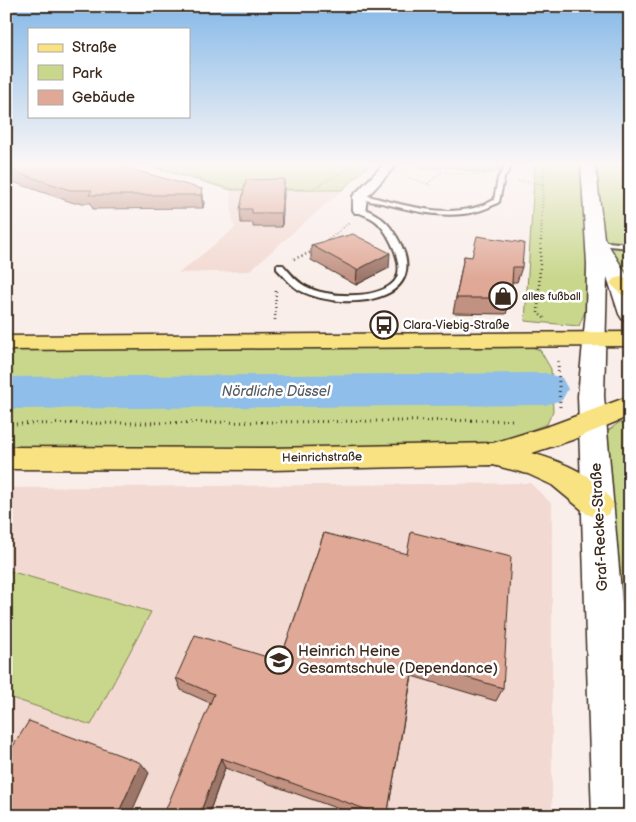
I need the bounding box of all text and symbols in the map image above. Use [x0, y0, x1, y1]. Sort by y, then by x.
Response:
legend [28, 28, 190, 118]
text: Straße [72, 38, 117, 57]
text: Park [72, 64, 103, 83]
text: Gebäude [72, 88, 135, 107]
shop icon: alles fußball [488, 281, 518, 311]
place label: alles fußball [522, 290, 581, 303]
bus stop icon: Clara-Viebig-Straße [369, 310, 399, 340]
place label: Clara-Viebig-Straße [403, 318, 509, 333]
water label: Nördliche Düssel [222, 383, 331, 400]
street label: Heinrichstraße [282, 449, 362, 466]
street label: Graf-Recke-Straße [587, 462, 612, 592]
place label: Heinrich Heine Gesamtschule (Dependance) [298, 642, 498, 678]
school or university icon: Heinrich Heine Gesamtschule (Dependance) [264, 645, 294, 675]

